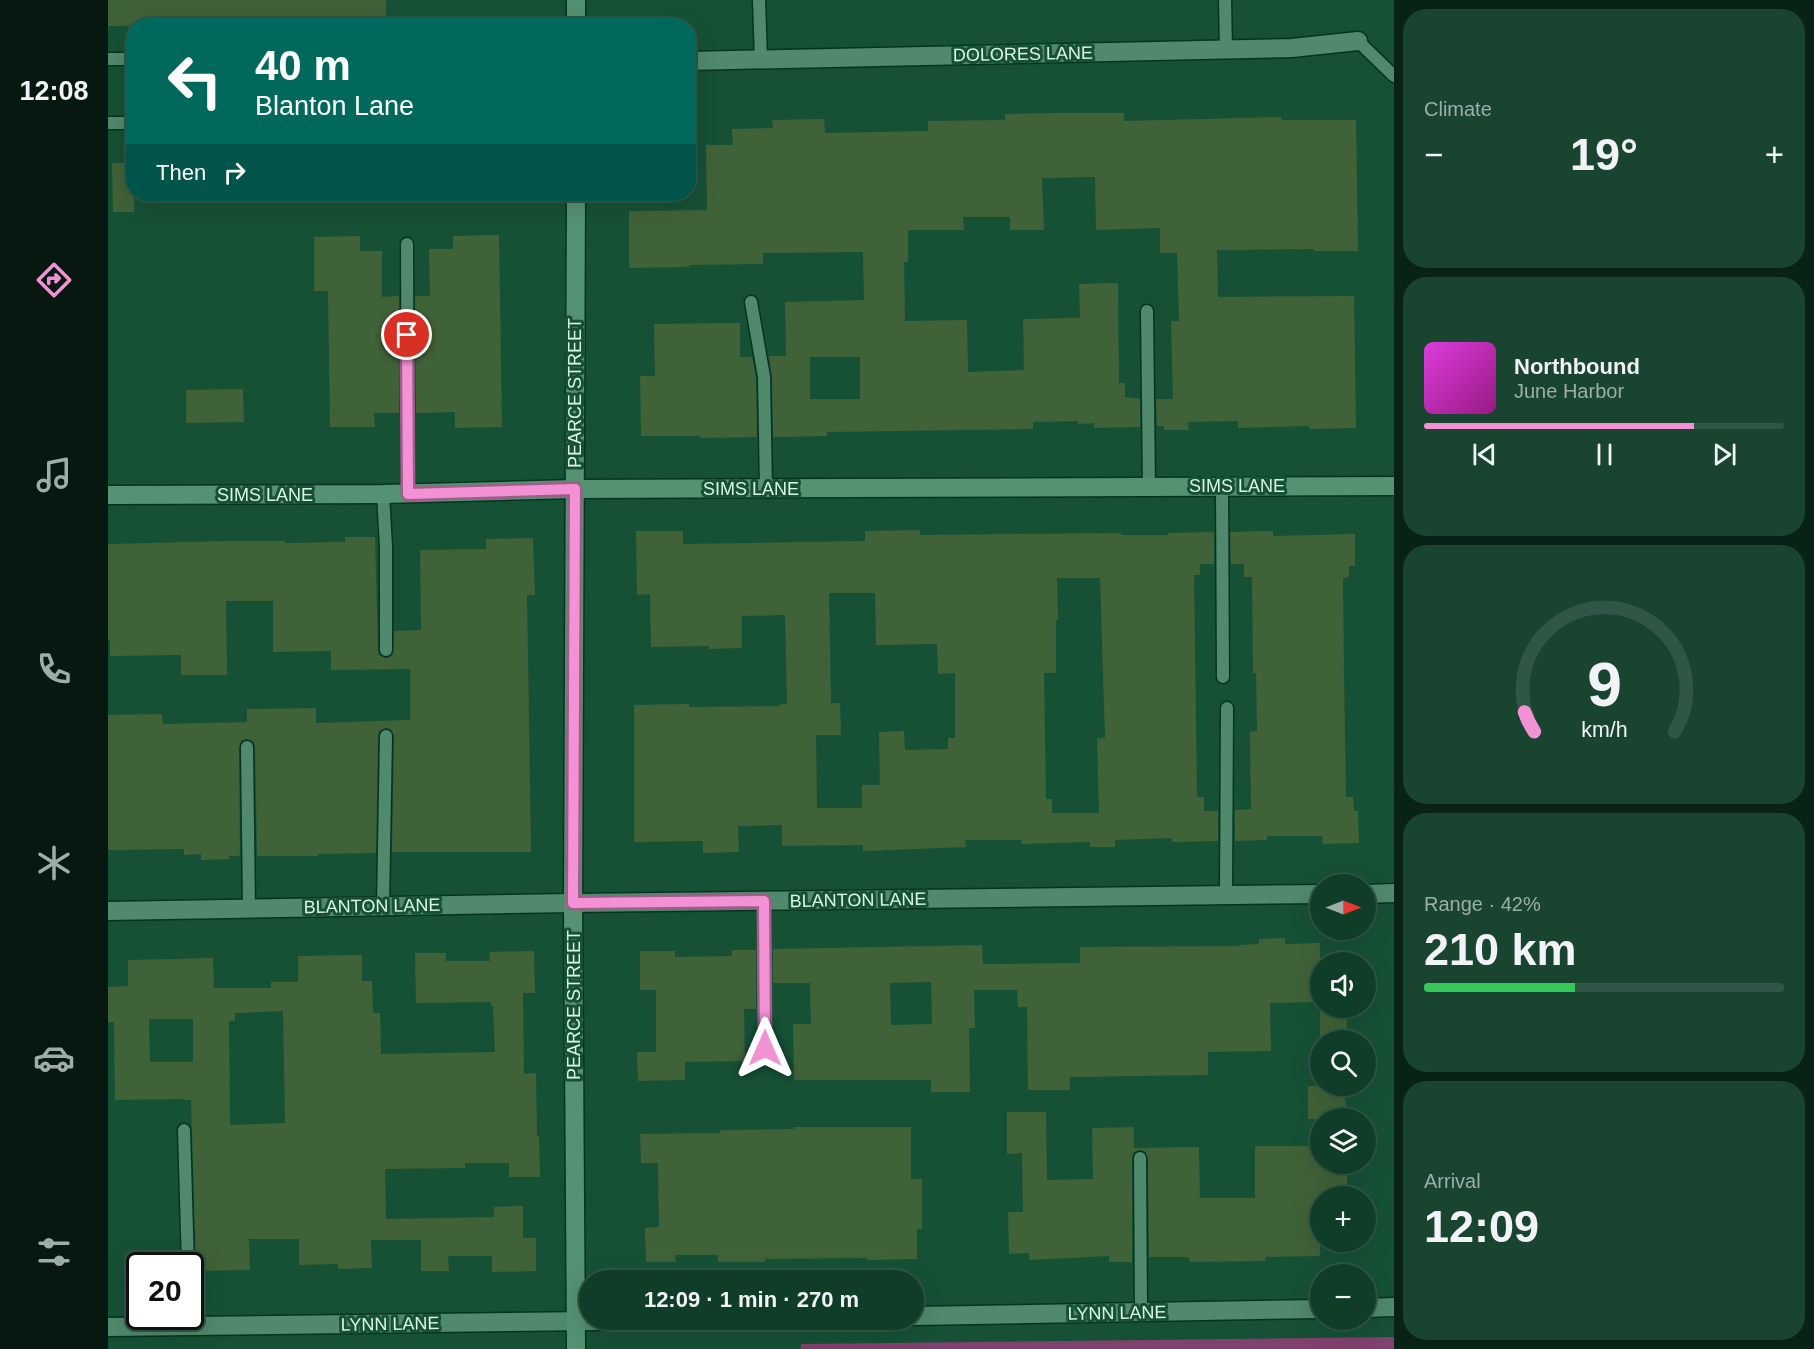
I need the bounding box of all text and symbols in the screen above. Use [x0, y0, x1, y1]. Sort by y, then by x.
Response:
icon: left [156, 42, 234, 120]
text: 40 m [255, 42, 351, 89]
street label: DOLORES LANE [953, 43, 1093, 65]
text: 12:08 [19, 76, 89, 106]
text: Blanton Lane [255, 91, 414, 121]
text: Climate [1424, 98, 1492, 120]
text: 19° [1570, 129, 1638, 180]
text: − [1424, 136, 1443, 173]
text: + [1765, 136, 1784, 173]
icon: right [218, 156, 251, 189]
text: Then [156, 160, 206, 185]
icon: directions [33, 259, 75, 301]
pin [381, 309, 432, 360]
icon: arrive [390, 318, 423, 351]
street label: PEARCE STREET [565, 318, 585, 468]
text: Northbound [1514, 354, 1640, 379]
text: June Harbor [1514, 380, 1624, 402]
icon: previous [1468, 438, 1501, 471]
icon: pause [1588, 438, 1621, 471]
icon: next [1708, 438, 1741, 471]
icon: music [33, 454, 75, 496]
street label: SIMS LANE [1189, 476, 1285, 496]
street label: SIMS LANE [703, 479, 799, 499]
street label: SIMS LANE [217, 485, 313, 505]
icon: phone [33, 648, 75, 690]
text: 9 [1587, 650, 1621, 719]
text: km/h [1581, 718, 1627, 742]
icon: climate [33, 842, 75, 884]
north arrow [1310, 874, 1376, 940]
map controls [1310, 874, 1376, 1330]
street label: BLANTON LANE [789, 889, 927, 911]
text: Range · 42% [1424, 893, 1541, 915]
street label: BLANTON LANE [303, 895, 441, 917]
text: 210 km [1424, 924, 1577, 975]
street label: PEARCE STREET [564, 930, 584, 1080]
button: sound [1310, 952, 1376, 1018]
position arrow [733, 1016, 797, 1080]
button: search [1310, 1030, 1376, 1096]
icon: car [33, 1037, 75, 1079]
button: layers [1310, 1108, 1376, 1174]
text: Arrival [1424, 1170, 1481, 1192]
button: + [1310, 1186, 1376, 1252]
text: 12:09 [1424, 1201, 1539, 1252]
icon: filters [33, 1231, 75, 1273]
speed limit sign: 20 [126, 1252, 204, 1330]
button: − [1310, 1264, 1376, 1330]
text: 12:09 · 1 min · 270 m [644, 1287, 859, 1312]
street label: LYNN LANE [1067, 1302, 1167, 1324]
street label: LYNN LANE [340, 1313, 440, 1335]

